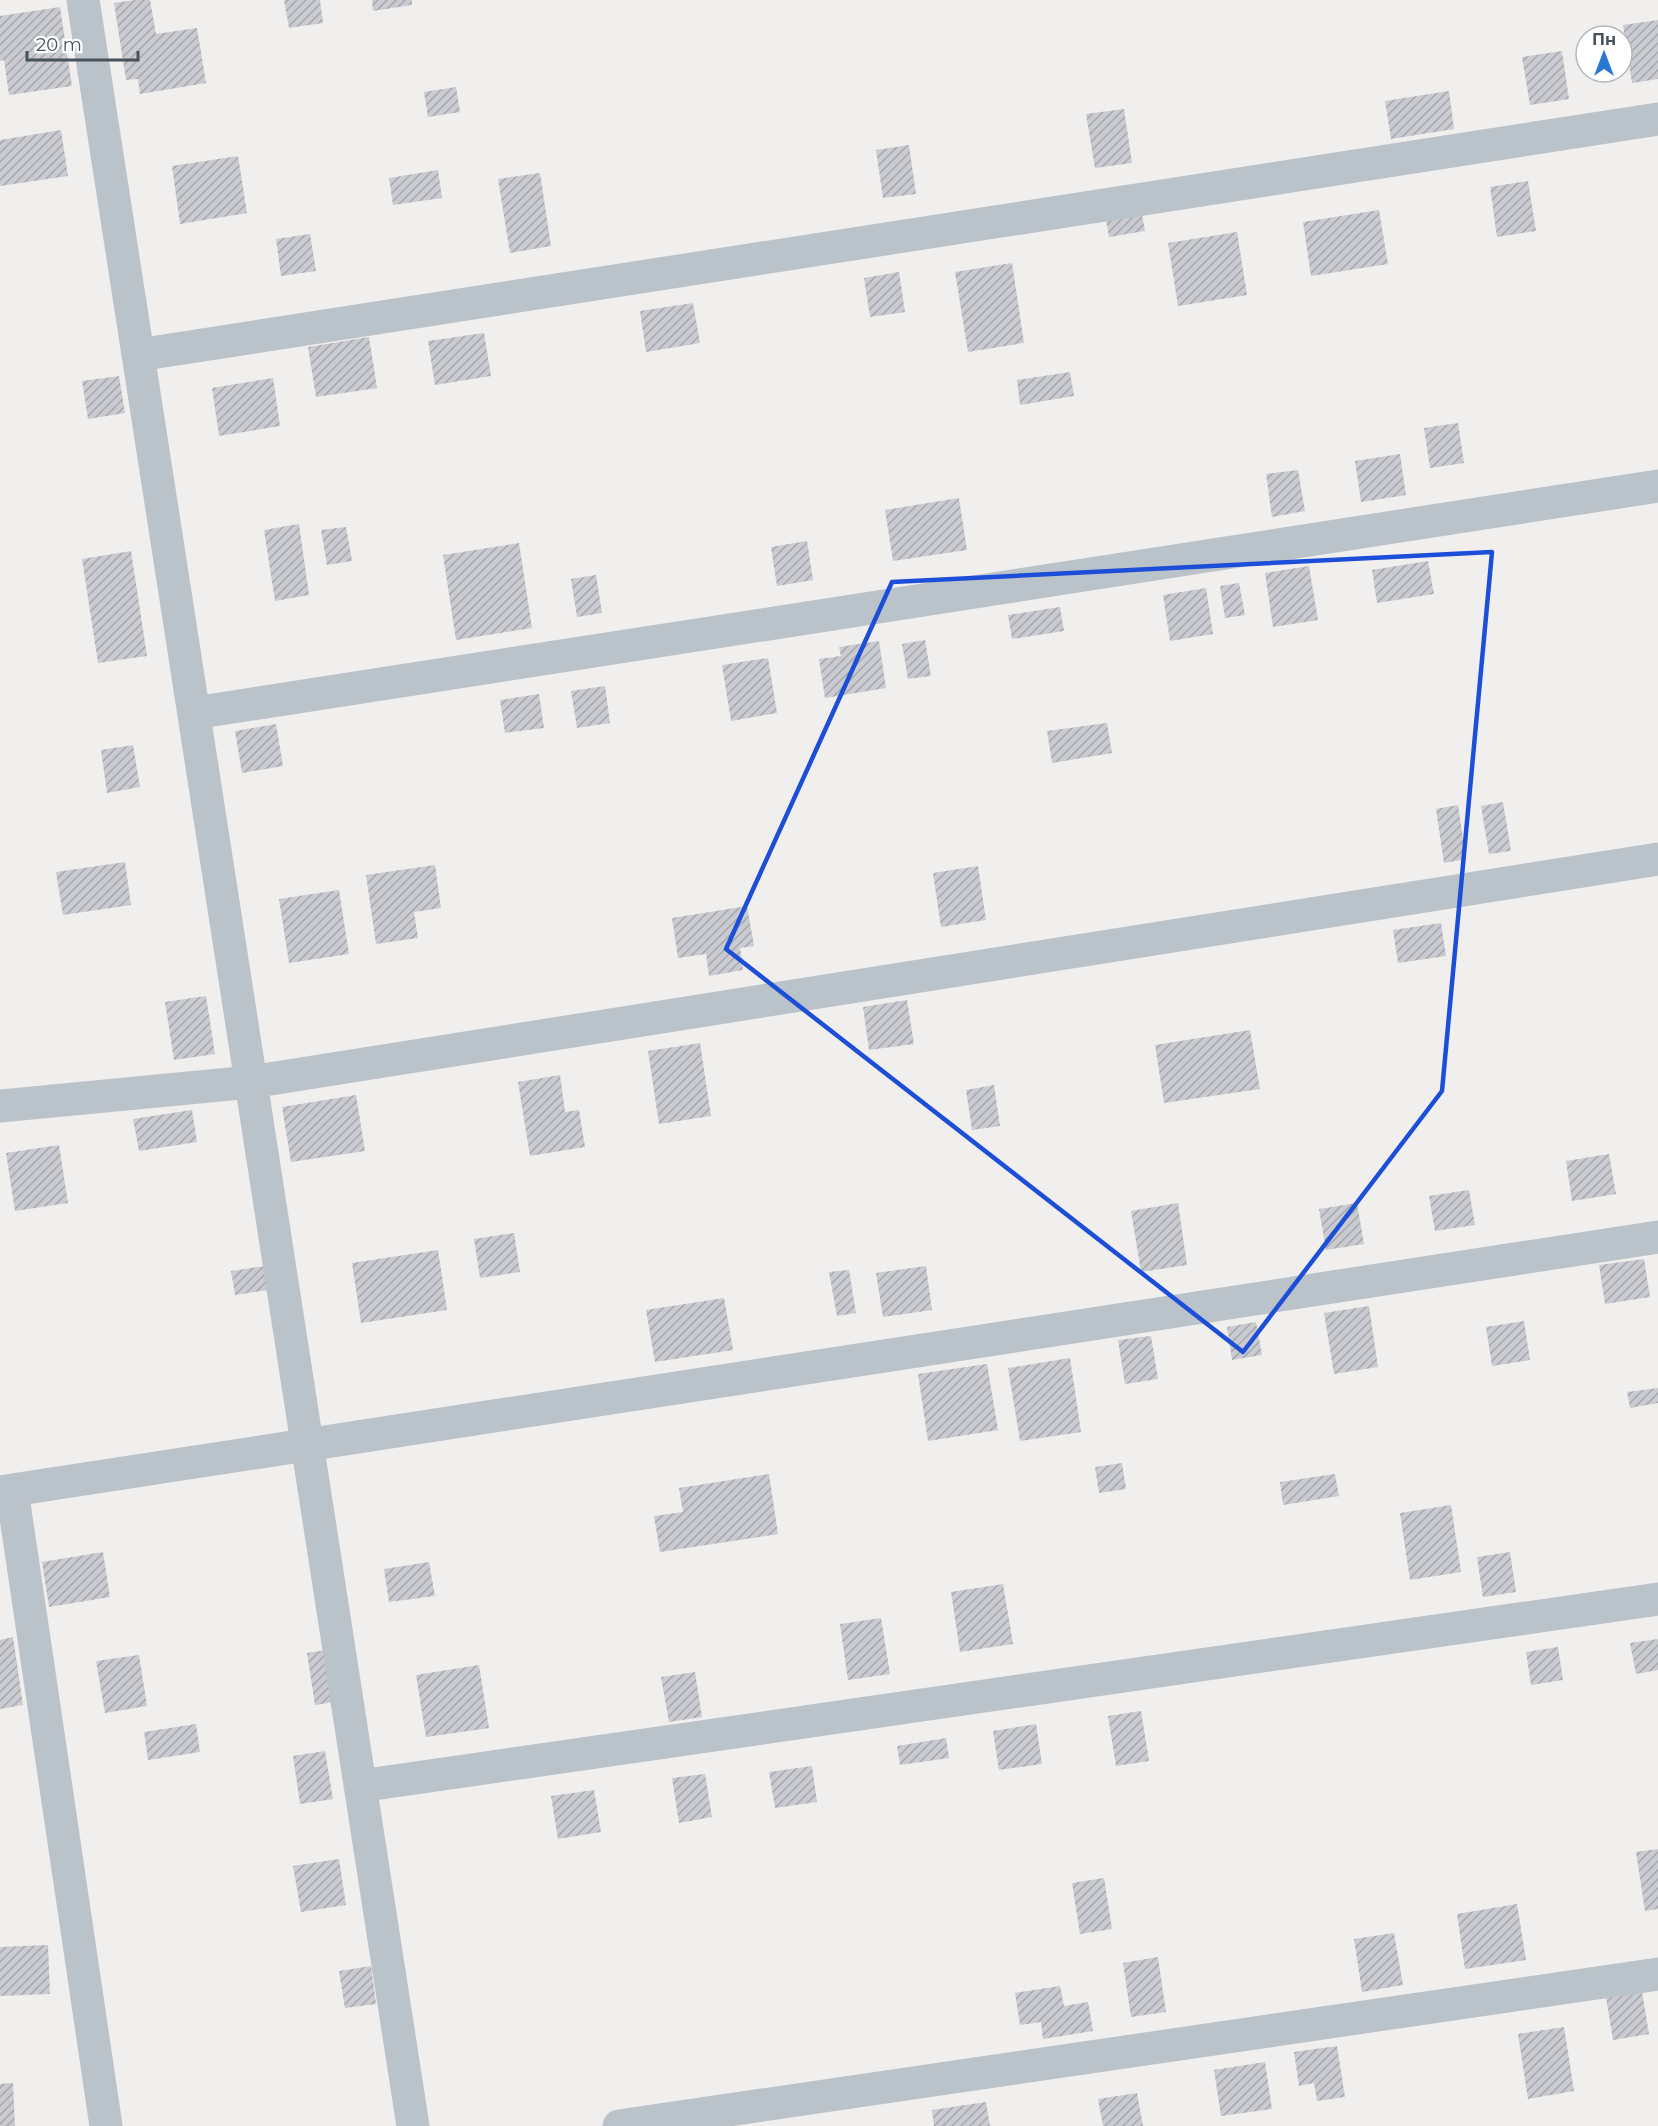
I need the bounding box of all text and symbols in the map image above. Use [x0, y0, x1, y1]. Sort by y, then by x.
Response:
scale bar [27, 24, 138, 62]
north arrow [1574, 24, 1634, 84]
text: Пн [1592, 30, 1616, 49]
text: 20 m [36, 34, 82, 56]

